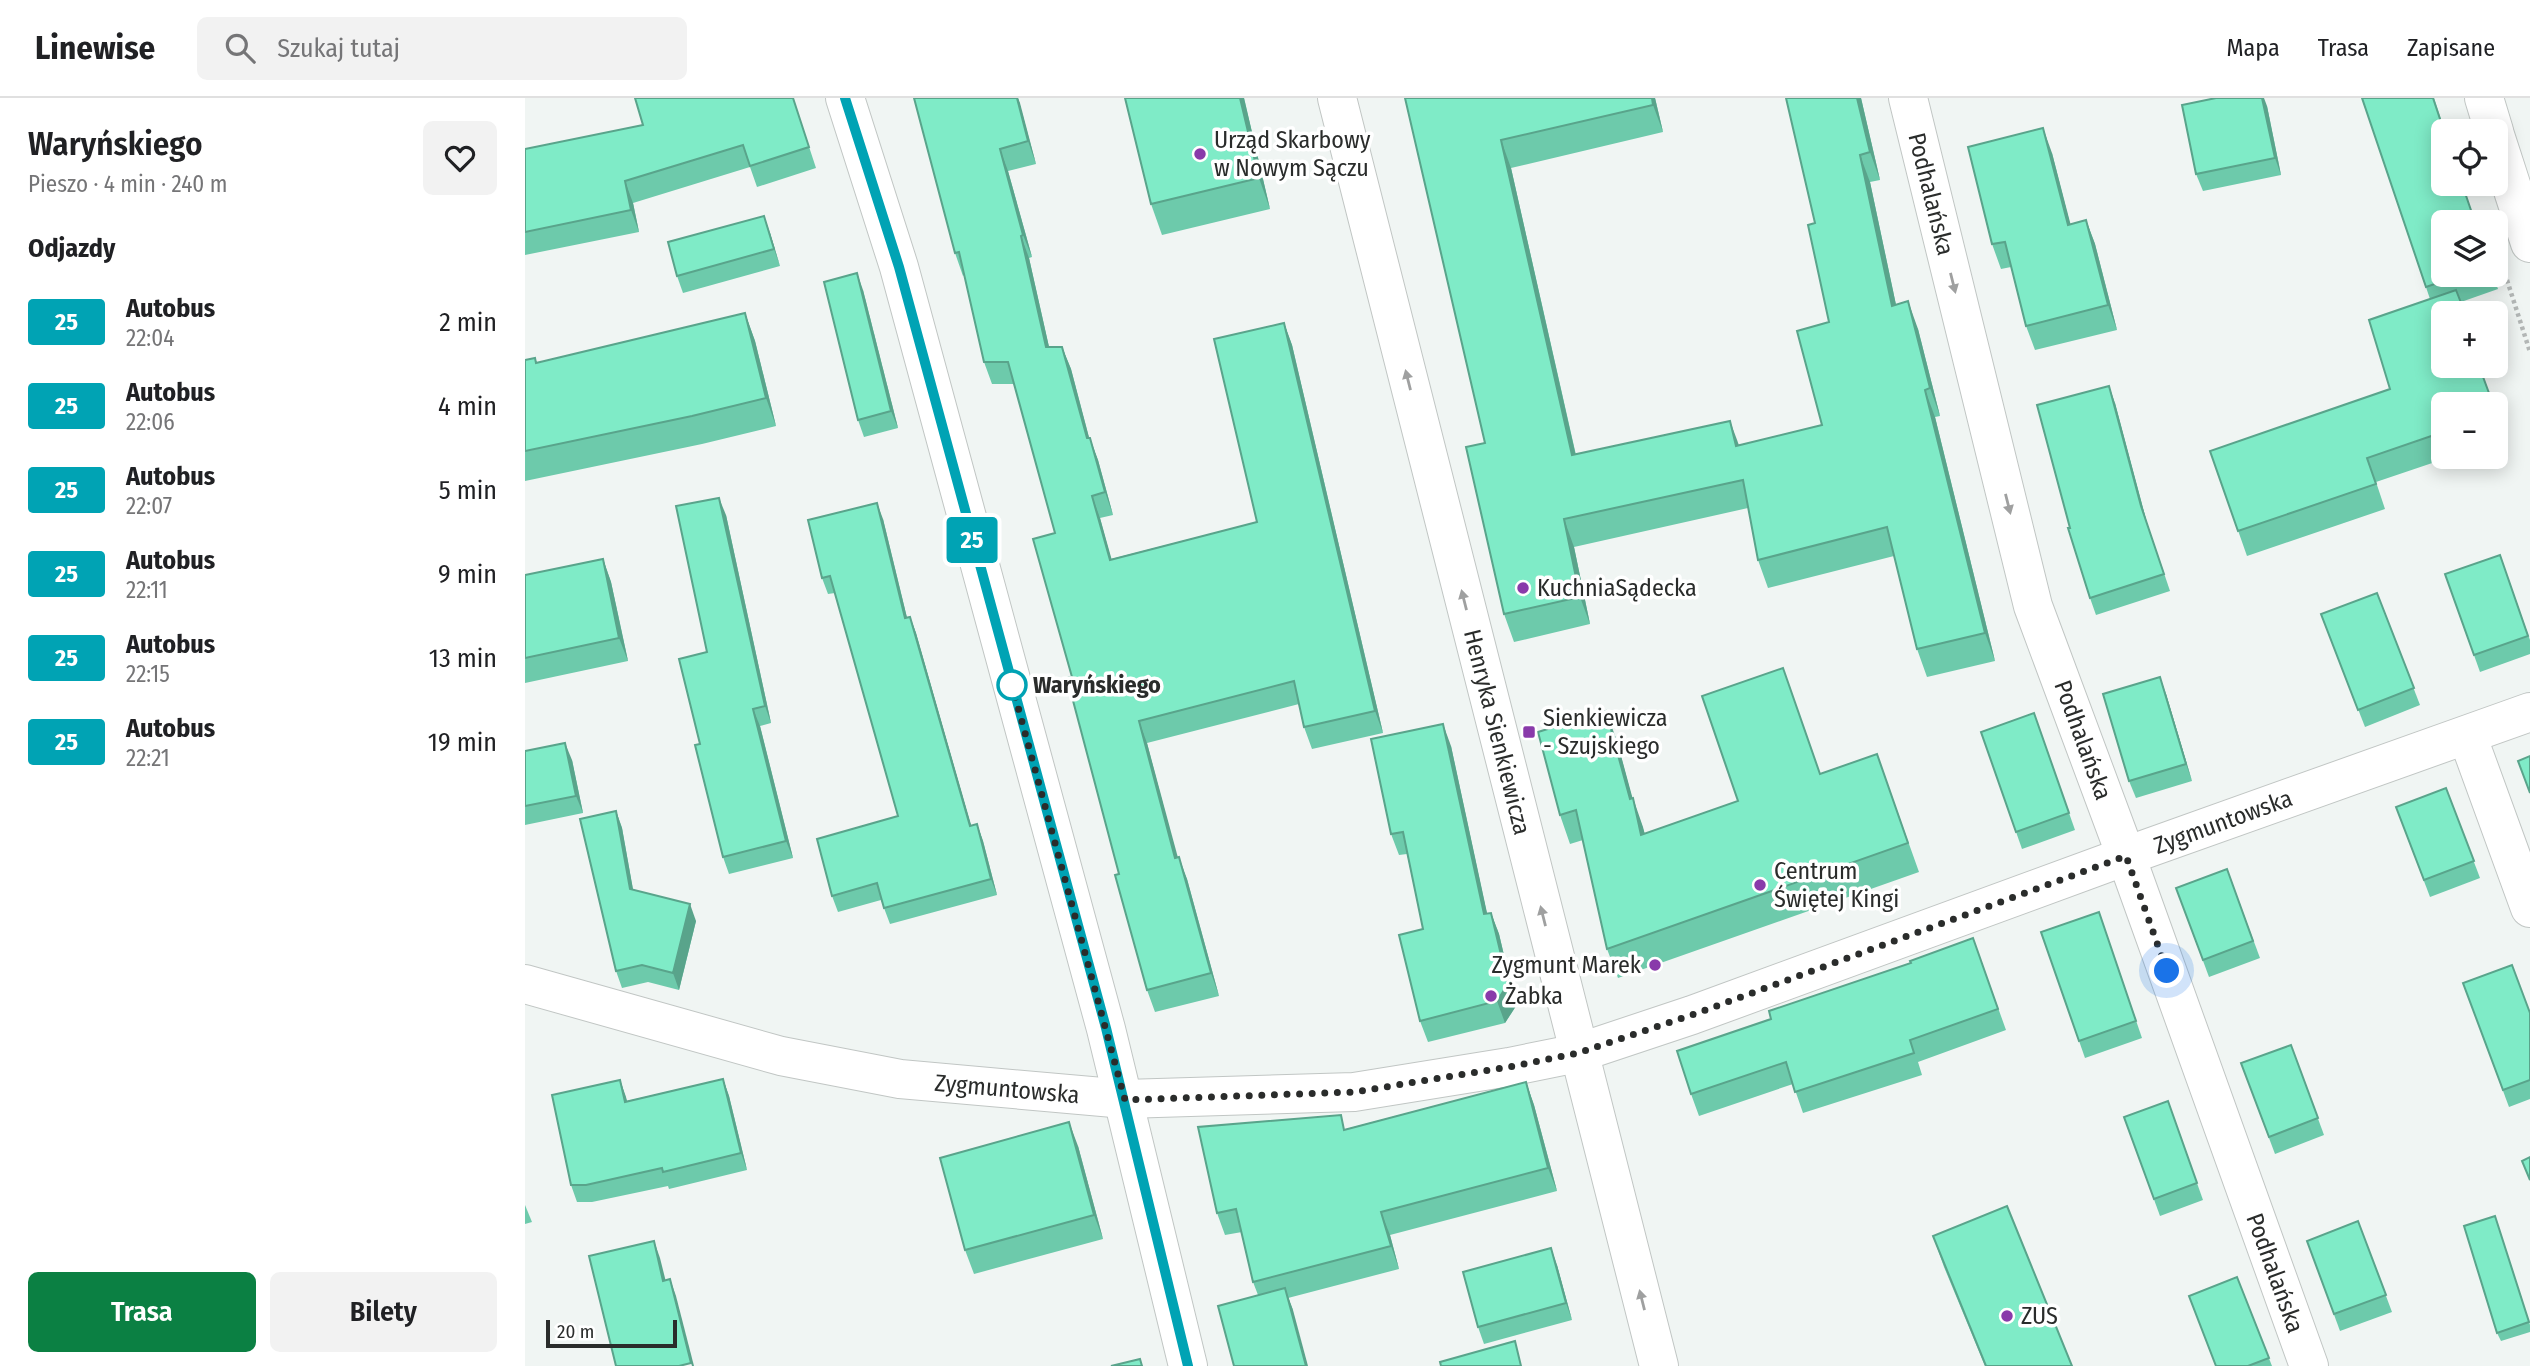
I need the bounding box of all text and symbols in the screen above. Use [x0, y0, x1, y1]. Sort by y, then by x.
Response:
search box [197, 17, 687, 80]
text: Linewise [35, 28, 155, 68]
icon: search [221, 29, 259, 67]
text: Szukaj tutaj [277, 33, 400, 64]
text: Mapa [2227, 34, 2280, 62]
text: Trasa [2318, 34, 2369, 62]
text: Zapisane [2407, 34, 2495, 62]
map controls [2431, 119, 2508, 469]
button: locate [2431, 119, 2508, 196]
button: heart [423, 121, 497, 195]
text: Waryńskiego [28, 124, 203, 164]
place label: Urząd Skarbowy w Nowym Sączu [1214, 126, 1371, 182]
street label: Podhalańska [1902, 130, 1960, 258]
marker: Urząd Skarbowy w Nowym Sączu [1192, 146, 1208, 162]
text: Pieszo · 4 min · 240 m [28, 170, 227, 198]
button: layers [2431, 210, 2508, 287]
text: Odjazdy [28, 233, 115, 264]
one-way arrow [1948, 272, 1959, 294]
text: Autobus [126, 293, 215, 324]
button: + [2431, 301, 2508, 378]
text: 2 min [439, 307, 497, 338]
text: 25 [55, 308, 78, 336]
text: 22:04 [126, 324, 174, 352]
one-way arrow [1402, 369, 1413, 391]
text: Autobus [126, 377, 215, 408]
text: 4 min [438, 391, 497, 422]
text: 25 [55, 392, 78, 420]
button: − [2431, 392, 2508, 469]
text: 22:06 [126, 408, 175, 436]
text: Autobus [126, 461, 215, 492]
text: 5 min [439, 475, 497, 506]
text: 25 [55, 476, 78, 504]
text: 22:07 [126, 492, 172, 520]
one-way arrow [2003, 493, 2014, 515]
line badge: 25 [941, 517, 1003, 563]
text: 25 [961, 526, 983, 554]
text: Autobus [126, 545, 215, 576]
text: 9 min [438, 559, 497, 590]
text: 25 [55, 560, 78, 588]
place label: KuchniaSądecka [1537, 574, 1697, 602]
text: 22:11 [126, 576, 168, 604]
marker: KuchniaSądecka [1515, 580, 1531, 596]
one-way arrow [1458, 589, 1469, 611]
street label: Henryka Sienkiewicza [1458, 626, 1536, 838]
text: Autobus [126, 629, 215, 660]
text: 13 min [429, 643, 497, 674]
text: 25 [55, 644, 78, 672]
text: 22:15 [126, 660, 170, 688]
marker: Waryńskiego [997, 670, 1027, 700]
place label: Waryńskiego [1033, 671, 1161, 699]
street label: Podhalańska [2048, 677, 2118, 803]
place label: Sienkiewicza - Szujskiego [1543, 704, 1668, 760]
text: Autobus [126, 713, 215, 744]
marker: Sienkiewicza - Szujskiego [1521, 724, 1537, 740]
text: 19 min [428, 727, 497, 758]
text: 25 [55, 728, 78, 756]
text: 22:21 [126, 744, 170, 772]
street label: Zygmuntowska [2150, 784, 2296, 860]
place label: Centrum Świętej Kingi [1774, 857, 1899, 913]
marker: Centrum Świętej Kingi [1752, 877, 1768, 893]
one-way arrow [1537, 905, 1548, 927]
place label: Zygmunt Marek [1491, 951, 1642, 979]
your location [2149, 953, 2184, 988]
marker: Zygmunt Marek [1647, 957, 1663, 973]
place label: Żabka [1505, 982, 1563, 1010]
marker: Żabka [1483, 988, 1499, 1004]
street label: Zygmuntowska [933, 1069, 1081, 1109]
street label: Podhalańska [2240, 1210, 2310, 1336]
button: Trasa [28, 1272, 256, 1352]
button: Bilety [270, 1272, 497, 1352]
one-way arrow [1636, 1289, 1647, 1311]
place label: ZUS [2021, 1302, 2058, 1330]
marker: ZUS [1999, 1308, 2015, 1324]
scale bar [546, 1317, 677, 1349]
text: 20 m [557, 1320, 594, 1343]

